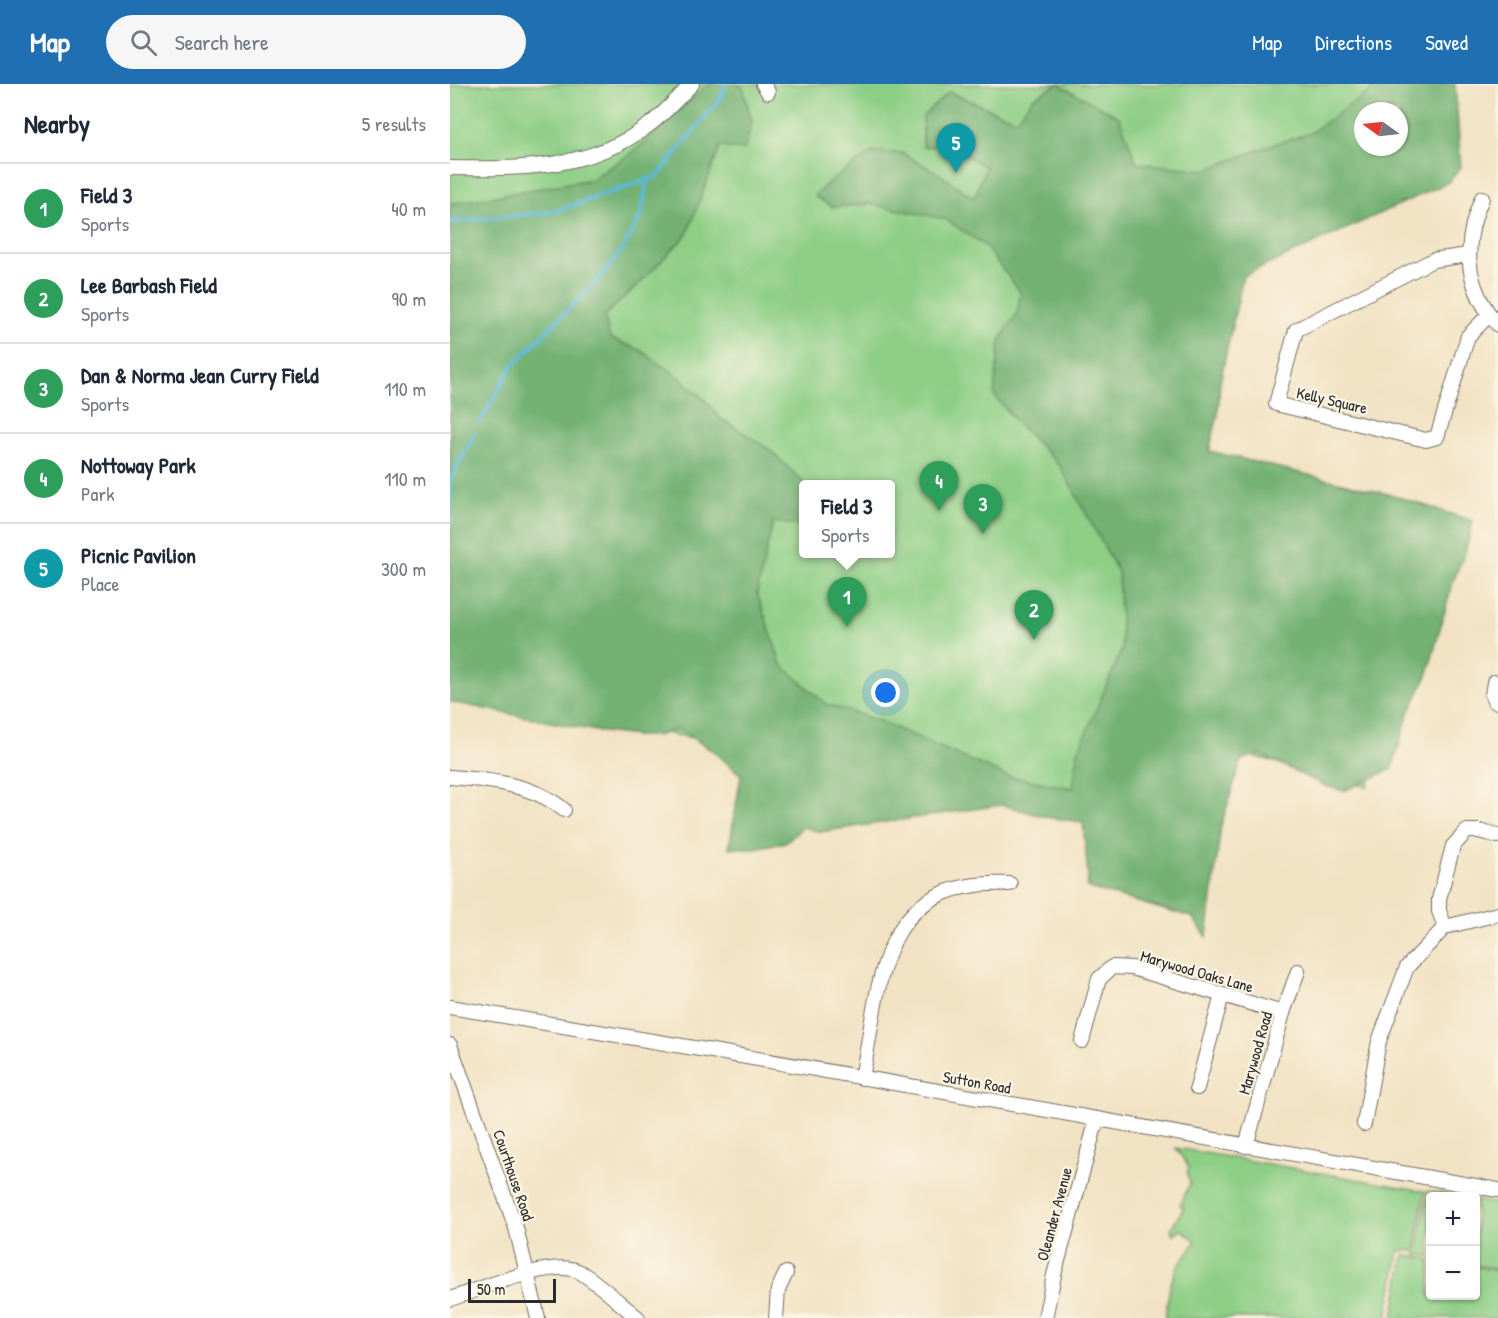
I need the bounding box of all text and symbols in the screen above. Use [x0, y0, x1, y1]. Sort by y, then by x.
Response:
search box [106, 15, 526, 69]
text: Map [30, 23, 70, 61]
icon: search [127, 26, 160, 59]
text: Search here [175, 27, 269, 57]
text: Map [1252, 28, 1282, 57]
text: Directions [1315, 28, 1392, 57]
text: Saved [1425, 28, 1468, 57]
north arrow [1354, 102, 1408, 156]
text: Nearby [24, 106, 90, 141]
text: 5 results [362, 110, 426, 137]
pin: 5 [936, 124, 976, 173]
text: Field 3 [81, 180, 132, 210]
text: 1 [40, 195, 47, 222]
text: 40 m [391, 195, 426, 222]
text: Sports [81, 210, 129, 237]
text: Lee Barbash Field [81, 270, 217, 300]
text: 2 [39, 285, 48, 312]
text: 90 m [392, 285, 426, 312]
text: Sports [81, 300, 129, 327]
text: Dan & Norma Jean Curry Field [81, 360, 319, 390]
text: 3 [39, 375, 48, 402]
text: 110 m [384, 375, 426, 402]
street label: Kelly Square [1294, 381, 1370, 419]
text: Sports [81, 390, 129, 417]
text: Nottoway Park [81, 450, 196, 480]
pin: 4 [920, 462, 958, 511]
text: 4 [40, 465, 47, 492]
text: 110 m [384, 465, 426, 492]
text: Park [81, 480, 114, 507]
popup [799, 480, 895, 558]
pin: 3 [964, 484, 1002, 534]
text: Field 3 [821, 491, 873, 521]
text: Sports [821, 521, 869, 548]
text: Picnic Pavilion [81, 540, 196, 570]
text: 5 [39, 555, 48, 582]
text: 300 m [381, 555, 426, 582]
text: Place [81, 570, 120, 597]
pin: 1 [828, 578, 866, 627]
pin: 2 [1014, 590, 1054, 640]
your location [871, 678, 900, 707]
street label: Marywood Oaks Lane [1138, 944, 1257, 998]
street label: Marywood Road [1233, 1009, 1277, 1097]
street label: Sutton Road [941, 1065, 1013, 1099]
street label: Courthouse Road [488, 1126, 540, 1224]
street label: Oleander Avenue [1031, 1164, 1077, 1263]
map controls [1426, 1192, 1480, 1300]
button: + [1426, 1192, 1480, 1246]
button: − [1426, 1246, 1480, 1300]
scale bar [468, 1276, 556, 1304]
text: 50 m [477, 1278, 506, 1300]

